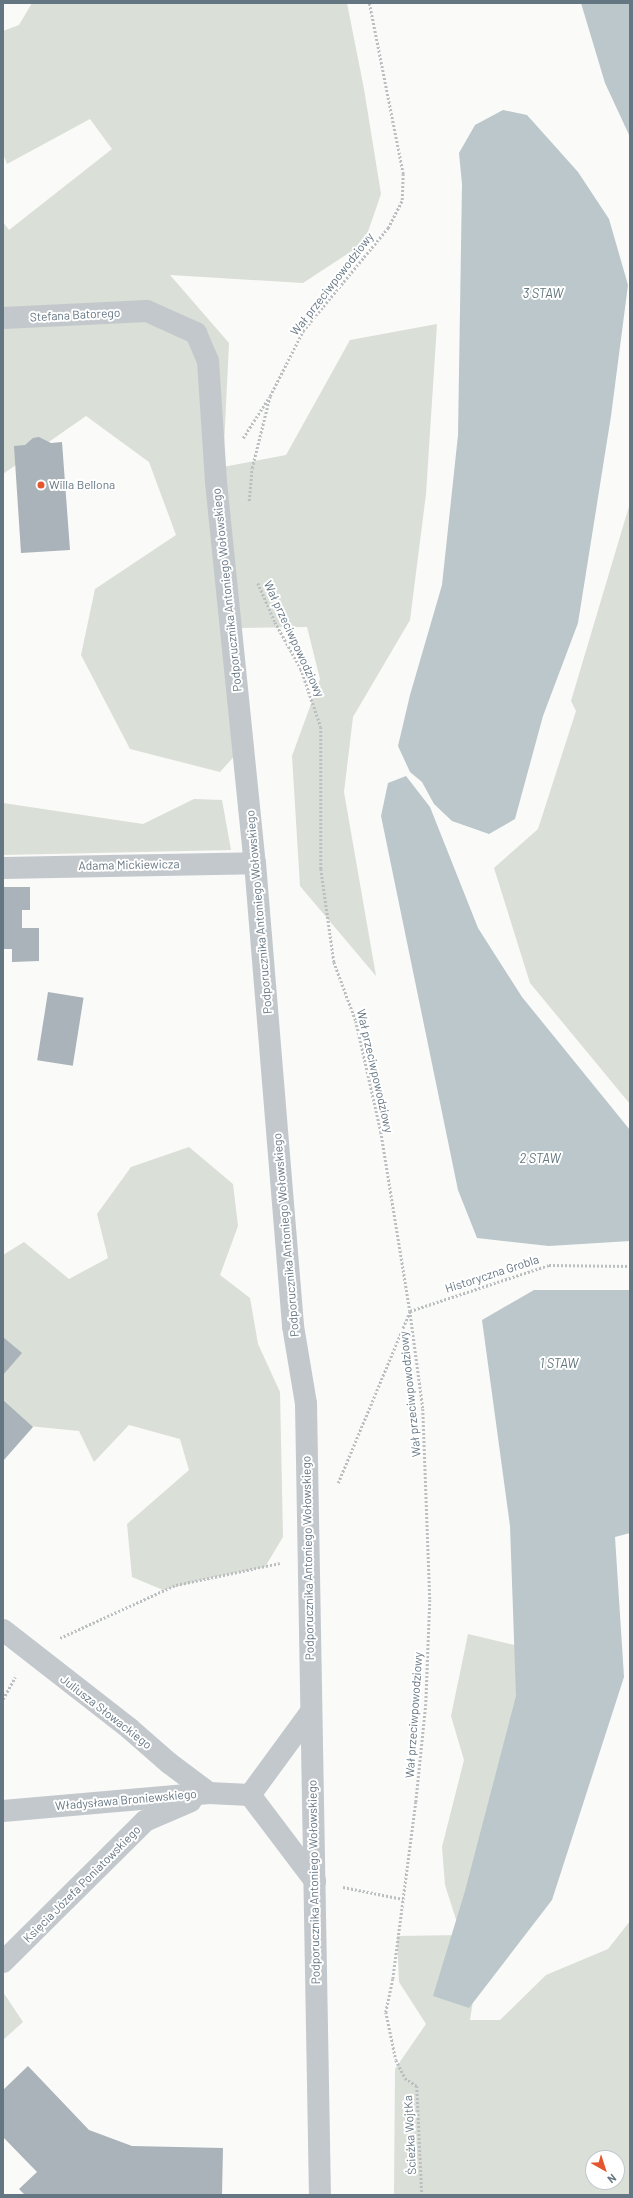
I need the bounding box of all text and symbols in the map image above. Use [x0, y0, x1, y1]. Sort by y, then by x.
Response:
street label: Wał przeciwpowodziowy [287, 230, 377, 338]
water label: 3 STAW [523, 285, 563, 301]
street label: Stefana Batorego [29, 305, 121, 325]
place label: Willa Bellona [49, 478, 115, 492]
marker: Willa Bellona [36, 480, 46, 490]
street label: Podporucznika Antoniego Wołowskiego [209, 488, 245, 692]
street label: Wał przeciwpowodziowy [261, 579, 327, 699]
street label: Podporucznika Antoniego Wołowskiego [243, 809, 275, 1015]
street label: Adama Mickiewicza [78, 857, 180, 873]
street label: Wał przeciwpowodziowy [354, 1008, 396, 1134]
street label: Podporucznika Antoniego Wołowskiego [270, 1132, 302, 1338]
water label: 2 STAW [520, 1150, 560, 1166]
street label: Historyczna Grobla [443, 1252, 541, 1296]
street label: Wał przeciwpowodziowy [396, 1330, 424, 1458]
water label: 1 STAW [540, 1355, 578, 1371]
street label: Podporucznika Antoniego Wołowskiego [299, 1456, 317, 1660]
street label: Wał przeciwpowodziowy [402, 1651, 426, 1779]
street label: Juliusza Słowackiego [57, 1672, 155, 1752]
street label: Podporucznika Antoniego Wołowskiego [305, 1780, 323, 1984]
street label: Władysława Broniewskiego [55, 1787, 197, 1813]
street label: Księcia Józefa Poniatowskiego [20, 1822, 144, 1946]
street label: Ścieżka WojtKa [401, 2095, 419, 2175]
north arrow [585, 2150, 625, 2190]
text: N [605, 2172, 619, 2186]

